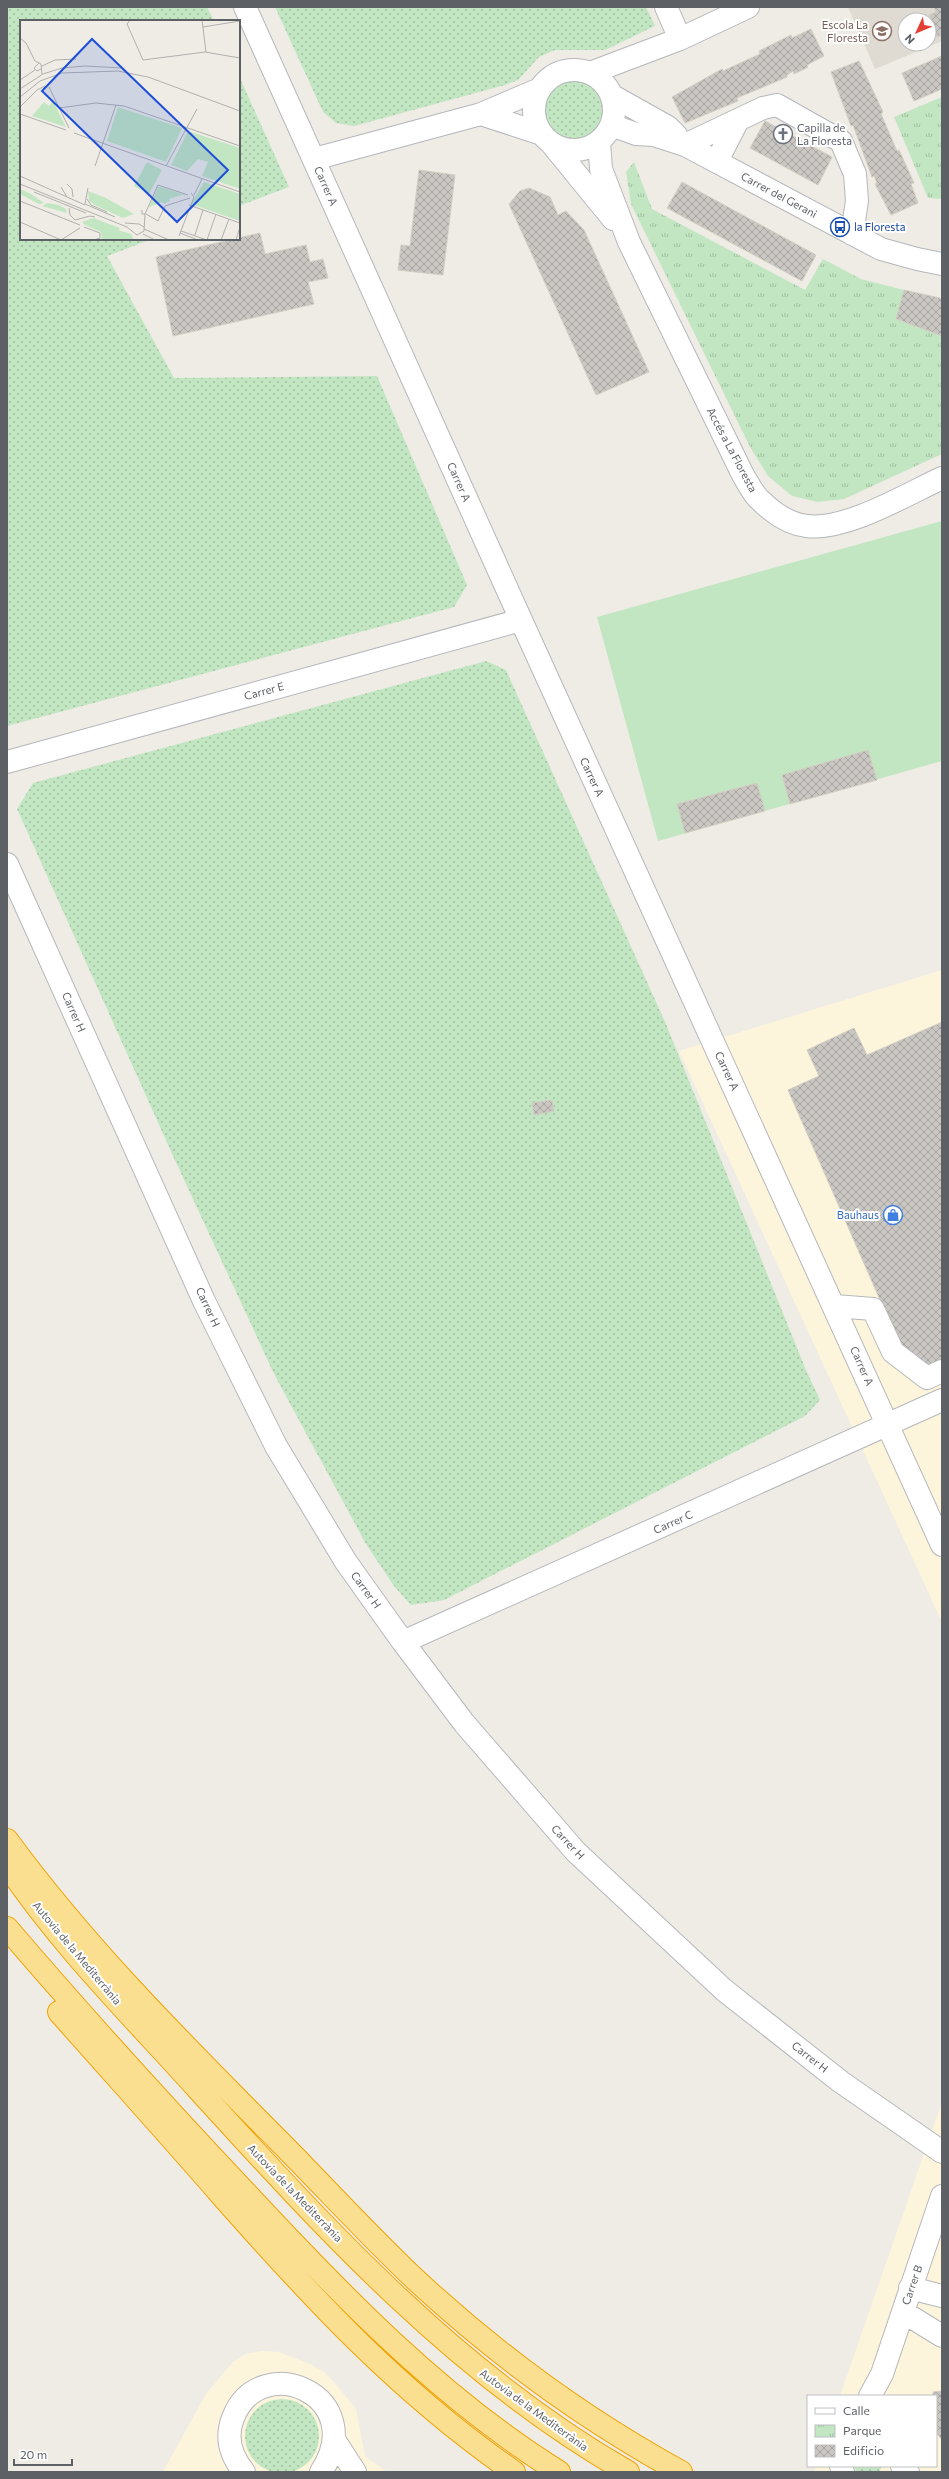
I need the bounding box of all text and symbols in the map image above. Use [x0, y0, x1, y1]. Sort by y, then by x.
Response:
north arrow [897, 12, 937, 52]
place label: Escola La Floresta [822, 18, 868, 44]
inset map [20, 20, 240, 240]
school or university icon: Escola La Floresta [871, 20, 893, 42]
text: N [902, 32, 917, 47]
place label: Capilla de La Floresta [797, 121, 852, 147]
church icon: Capilla de La Floresta [772, 123, 794, 145]
street label: Carrer A [312, 164, 341, 208]
street label: Carrer del Gerani [739, 169, 820, 220]
bus stop icon: la Floresta [829, 216, 851, 238]
place label: la Floresta [854, 220, 906, 233]
street label: Accés a La Floresta [705, 405, 760, 494]
street label: Carrer A [445, 460, 474, 504]
street label: Carrer E [243, 679, 285, 702]
street label: Carrer A [578, 755, 607, 799]
street label: Carrer H [60, 990, 89, 1034]
street label: Carrer A [713, 1049, 742, 1093]
shop icon: Bauhaus [882, 1204, 904, 1226]
place label: Bauhaus [837, 1208, 879, 1221]
street label: Carrer H [194, 1285, 223, 1329]
street label: Carrer A [848, 1344, 877, 1388]
street label: Carrer C [651, 1507, 695, 1536]
street label: Carrer H [349, 1569, 384, 1611]
street label: Carrer H [549, 1822, 588, 1862]
street label: Autovia de la Mediterrània [30, 1898, 124, 2007]
street label: Carrer H [790, 2038, 831, 2075]
street label: Autovia de la Mediterrània [245, 2141, 345, 2244]
street label: Carrer B [899, 2263, 924, 2306]
street label: Autovia de la Mediterrània [478, 2366, 591, 2453]
legend [807, 2395, 937, 2467]
text: Calle [843, 2403, 870, 2417]
text: Parque [843, 2423, 881, 2437]
scale bar [14, 2441, 72, 2467]
text: Edificio [843, 2443, 884, 2457]
text: 20 m [20, 2447, 47, 2461]

